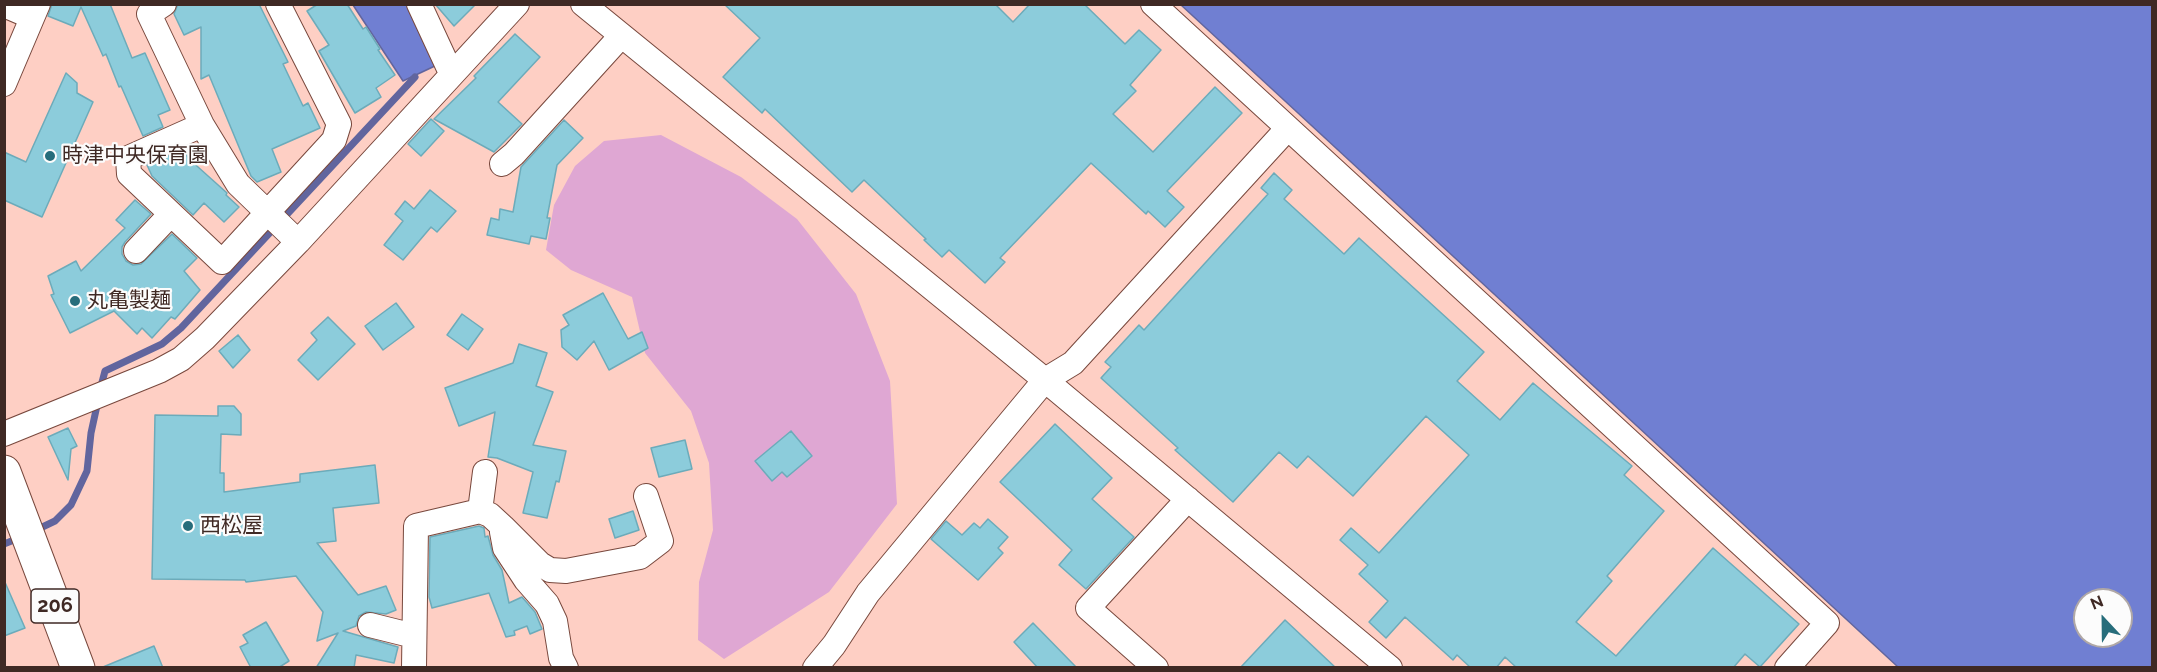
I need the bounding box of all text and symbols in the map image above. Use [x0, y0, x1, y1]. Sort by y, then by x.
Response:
place label: 時津中央保育園 [62, 143, 209, 169]
marker: 時津中央保育園 [43, 149, 57, 163]
place label: 丸亀製麺 [87, 288, 171, 314]
marker: 丸亀製麺 [68, 294, 82, 308]
place label: 西松屋 [200, 513, 263, 539]
marker: 西松屋 [181, 519, 195, 533]
north arrow [2073, 588, 2133, 648]
road number: 206 [31, 589, 79, 623]
text: N [2088, 592, 2106, 614]

